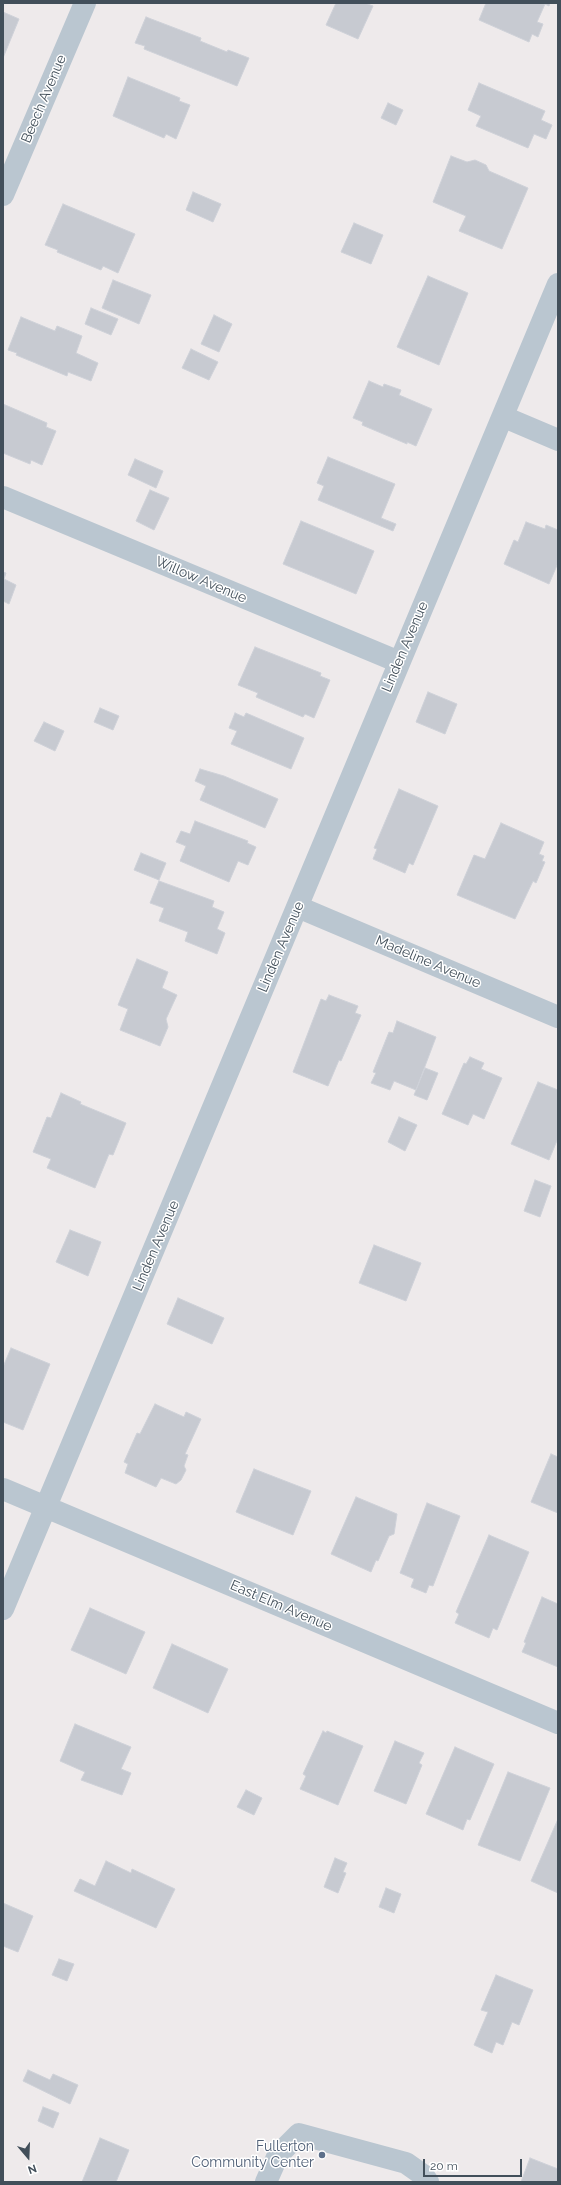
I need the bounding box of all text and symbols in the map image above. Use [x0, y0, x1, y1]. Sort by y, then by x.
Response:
street label: Beech Avenue [18, 52, 70, 146]
street label: Willow Avenue [153, 553, 249, 607]
street label: Linden Avenue [378, 599, 432, 695]
street label: Linden Avenue [254, 899, 308, 995]
street label: Madeline Avenue [373, 932, 483, 992]
street label: Linden Avenue [129, 1198, 183, 1294]
street label: East Elm Avenue [228, 1577, 334, 1635]
north arrow [8, 2137, 48, 2177]
place label: Fullerton Community Center [191, 2139, 314, 2172]
marker: Fullerton Community Center [317, 2150, 327, 2160]
scale bar [425, 2151, 524, 2177]
text: 20 m [430, 2159, 458, 2173]
text: N [26, 2161, 38, 2176]

